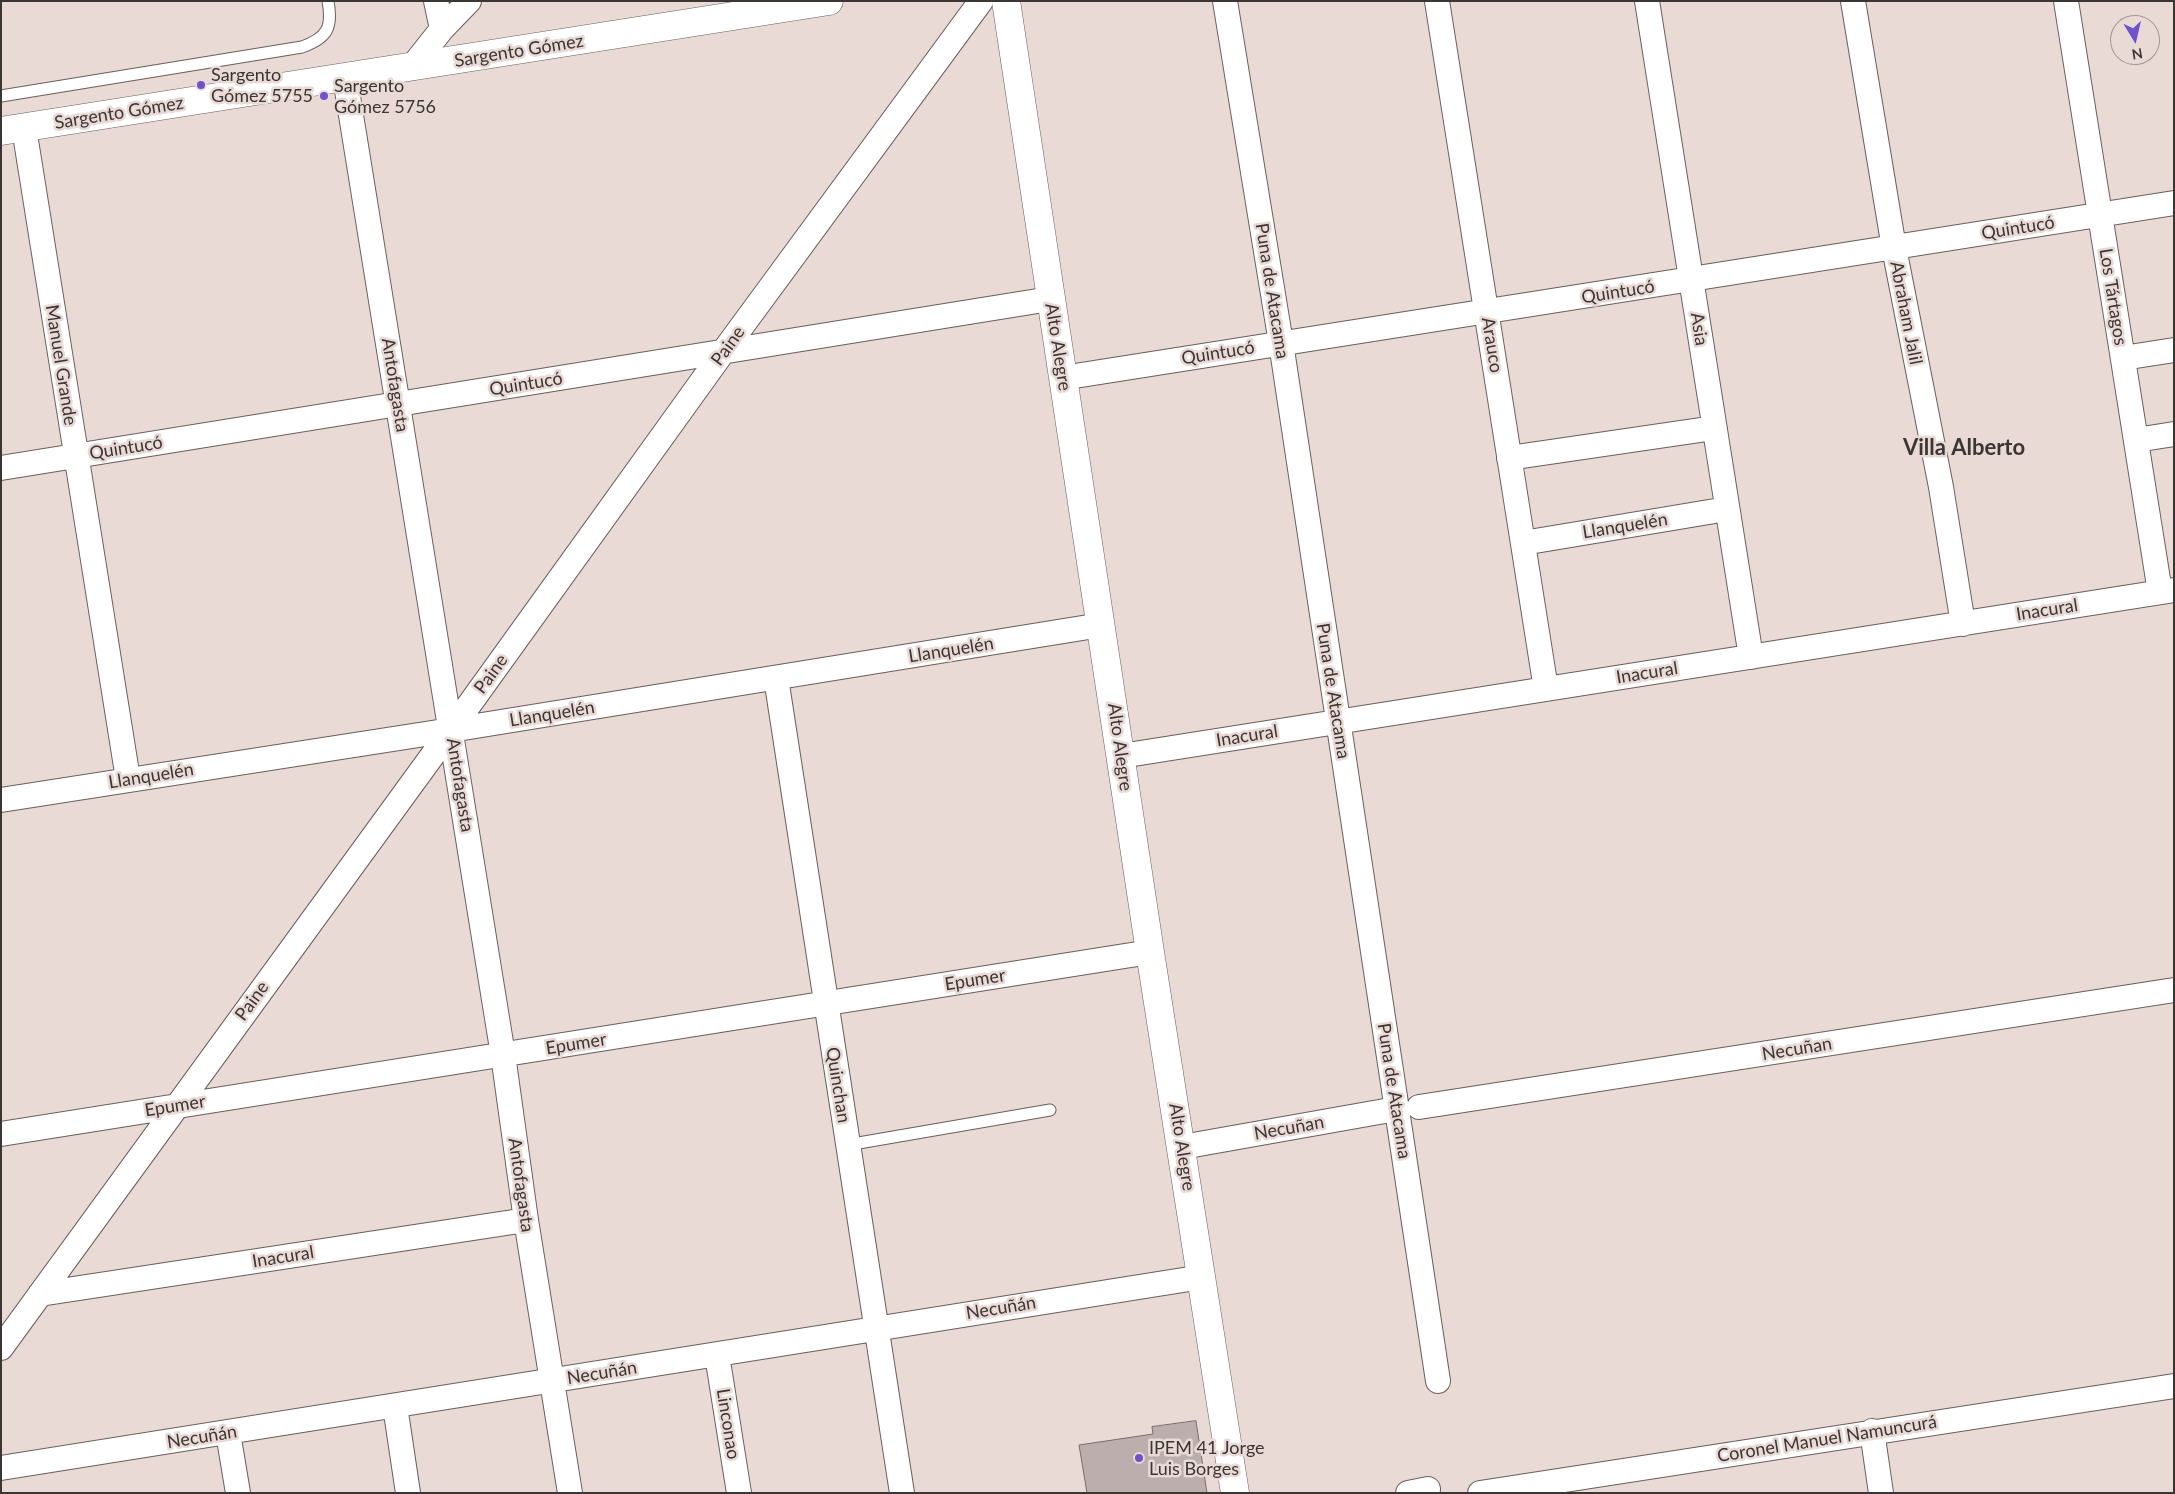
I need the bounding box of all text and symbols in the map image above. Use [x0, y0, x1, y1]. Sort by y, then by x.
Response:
north arrow [2110, 15, 2160, 65]
street label: Sargento Gómez [453, 30, 585, 72]
text: N [2131, 45, 2144, 64]
place label: Sargento Gómez 5755 [211, 64, 313, 106]
place label: Sargento Gómez 5756 [334, 75, 436, 118]
marker: Sargento Gómez 5755 [195, 79, 207, 91]
marker: Sargento Gómez 5756 [318, 90, 330, 102]
street label: Sargento Gómez [53, 92, 185, 134]
street label: Quintucó [1980, 212, 2056, 244]
street label: Puna de Atacama [1251, 222, 1293, 360]
street label: Los Tártagos [2095, 247, 2131, 347]
street label: Abraham Jalil [1885, 259, 1927, 367]
street label: Quintucó [1580, 276, 1656, 308]
street label: Alto Alegre [1040, 302, 1076, 392]
street label: Manuel Grande [41, 303, 81, 427]
street label: Asia [1686, 311, 1712, 347]
street label: Arauco [1477, 316, 1507, 374]
street label: Paine [707, 322, 749, 370]
street label: Antofagasta [377, 336, 413, 434]
street label: Quintucó [1180, 337, 1256, 369]
street label: Quintucó [488, 368, 564, 400]
street label: Quintucó [88, 432, 164, 464]
district label: Villa Alberto [1903, 435, 2025, 461]
street label: Llanquelén [1581, 509, 1669, 543]
street label: Inacural [2015, 594, 2079, 626]
street label: Puna de Atacama [1312, 622, 1354, 760]
street label: Llanquelén [907, 633, 995, 667]
street label: Paine [470, 650, 512, 698]
street label: Inacural [1615, 657, 1679, 689]
street label: Llanquelén [508, 697, 596, 731]
street label: Alto Alegre [1103, 702, 1137, 792]
street label: Inacural [1215, 720, 1279, 752]
street label: Antofagasta [442, 736, 478, 834]
street label: Llanquelén [107, 759, 195, 793]
street label: Epumer [943, 965, 1007, 995]
street label: Paine [231, 977, 273, 1025]
street label: Puna de Atacama [1373, 1022, 1415, 1160]
street label: Epumer [544, 1029, 608, 1059]
street label: Necuñan [1760, 1033, 1834, 1065]
street label: Quinchan [821, 1046, 855, 1124]
street label: Epumer [143, 1091, 207, 1121]
street label: Alto Alegre [1164, 1102, 1200, 1192]
street label: Necuñan [1252, 1111, 1326, 1145]
street label: Antofagasta [504, 1136, 538, 1234]
street label: Inacural [251, 1241, 315, 1273]
street label: Necuñán [964, 1292, 1038, 1324]
street label: Necuñán [565, 1357, 639, 1389]
street label: Linconao [712, 1387, 744, 1461]
street label: Coronel Manuel Namuncurá [1716, 1411, 1938, 1467]
street label: Necuñán [165, 1421, 239, 1453]
place label: IPEM 41 Jorge Luis Borges [1149, 1437, 1265, 1480]
marker: IPEM 41 Jorge Luis Borges [1133, 1452, 1145, 1464]

